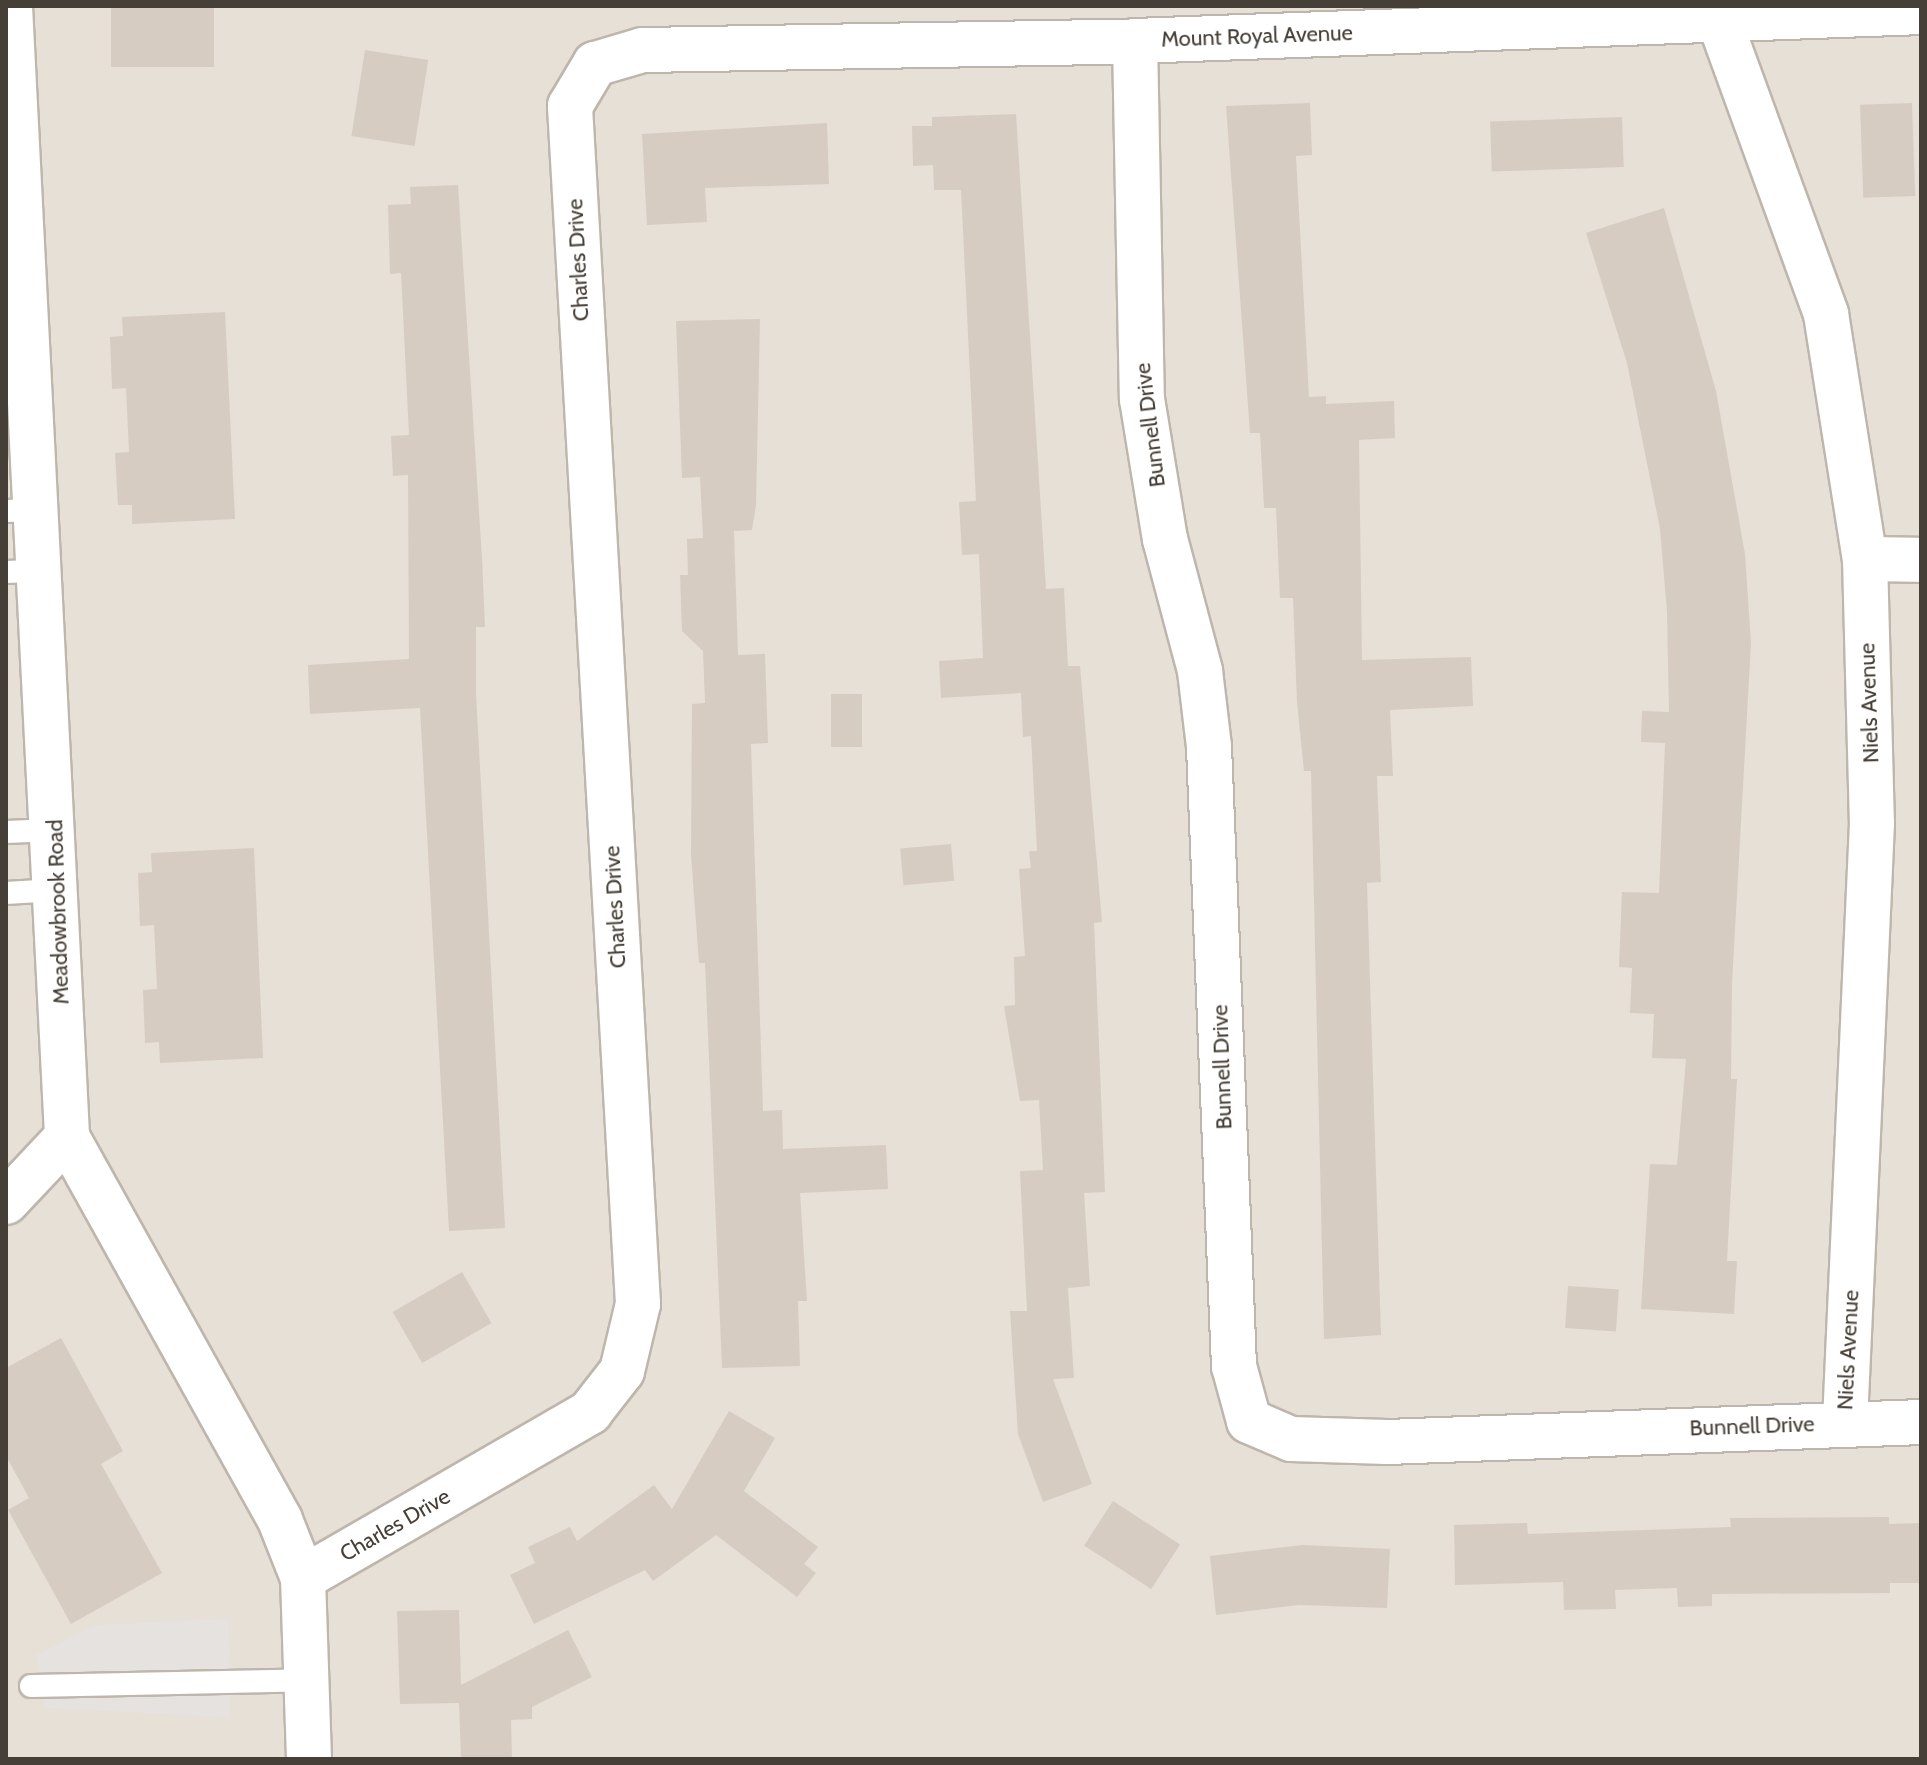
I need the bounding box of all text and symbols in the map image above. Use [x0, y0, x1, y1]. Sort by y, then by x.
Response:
street label: Mount Royal Avenue [1161, 19, 1353, 53]
street label: Charles Drive [562, 198, 594, 322]
street label: Bunnell Drive [1129, 361, 1171, 489]
street label: Niels Avenue [1854, 642, 1884, 764]
street label: Meadowbrook Road [42, 819, 74, 1005]
street label: Charles Drive [599, 845, 631, 969]
street label: Bunnell Drive [1207, 1004, 1237, 1130]
street label: Niels Avenue [1832, 1289, 1864, 1411]
street label: Bunnell Drive [1689, 1411, 1815, 1441]
street label: Charles Drive [335, 1483, 455, 1567]

